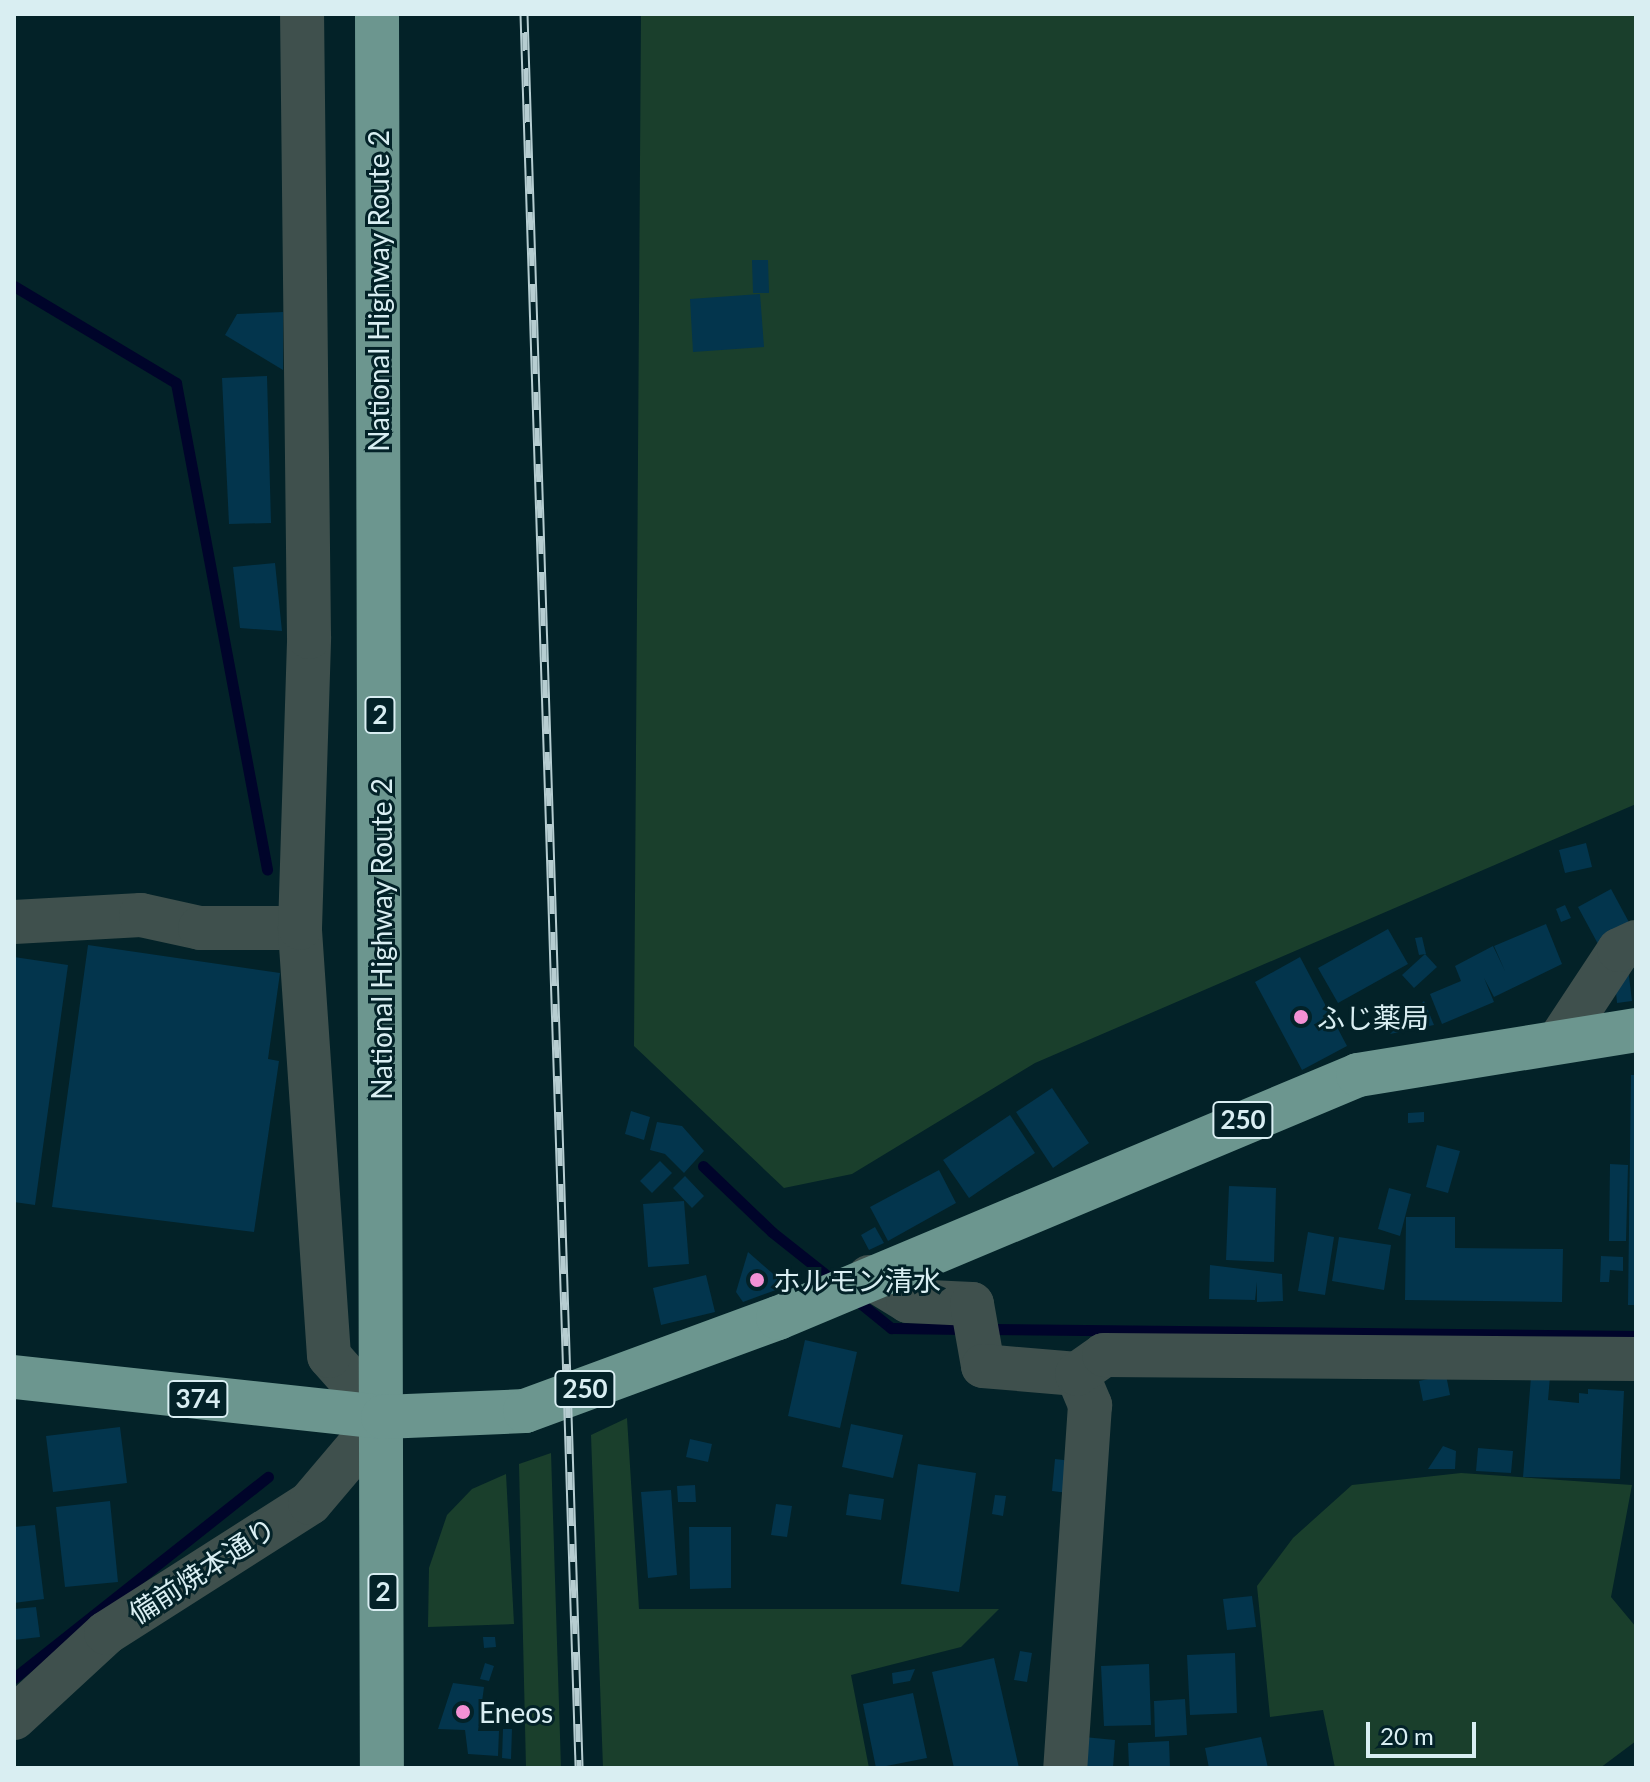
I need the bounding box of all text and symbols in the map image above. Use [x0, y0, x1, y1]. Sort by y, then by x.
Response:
street label: National Highway Route 2 [361, 130, 395, 452]
road number: 2 [364, 693, 396, 737]
street label: National Highway Route 2 [364, 778, 398, 1100]
place label: ふじ薬局 [1317, 1000, 1429, 1034]
marker: ふじ薬局 [1292, 1008, 1310, 1026]
road number: 250 [1211, 1098, 1275, 1142]
place label: ホルモン清水 [773, 1263, 941, 1297]
marker: ホルモン清水 [748, 1271, 766, 1289]
road number: 250 [553, 1367, 617, 1411]
road number: 374 [166, 1377, 230, 1421]
street label: 備前焼本通り [122, 1510, 282, 1630]
road number: 2 [367, 1570, 399, 1614]
place label: Eneos [479, 1695, 553, 1729]
marker: Eneos [454, 1703, 472, 1721]
scale bar [1370, 1706, 1480, 1756]
text: 20 m [1380, 1721, 1434, 1750]

